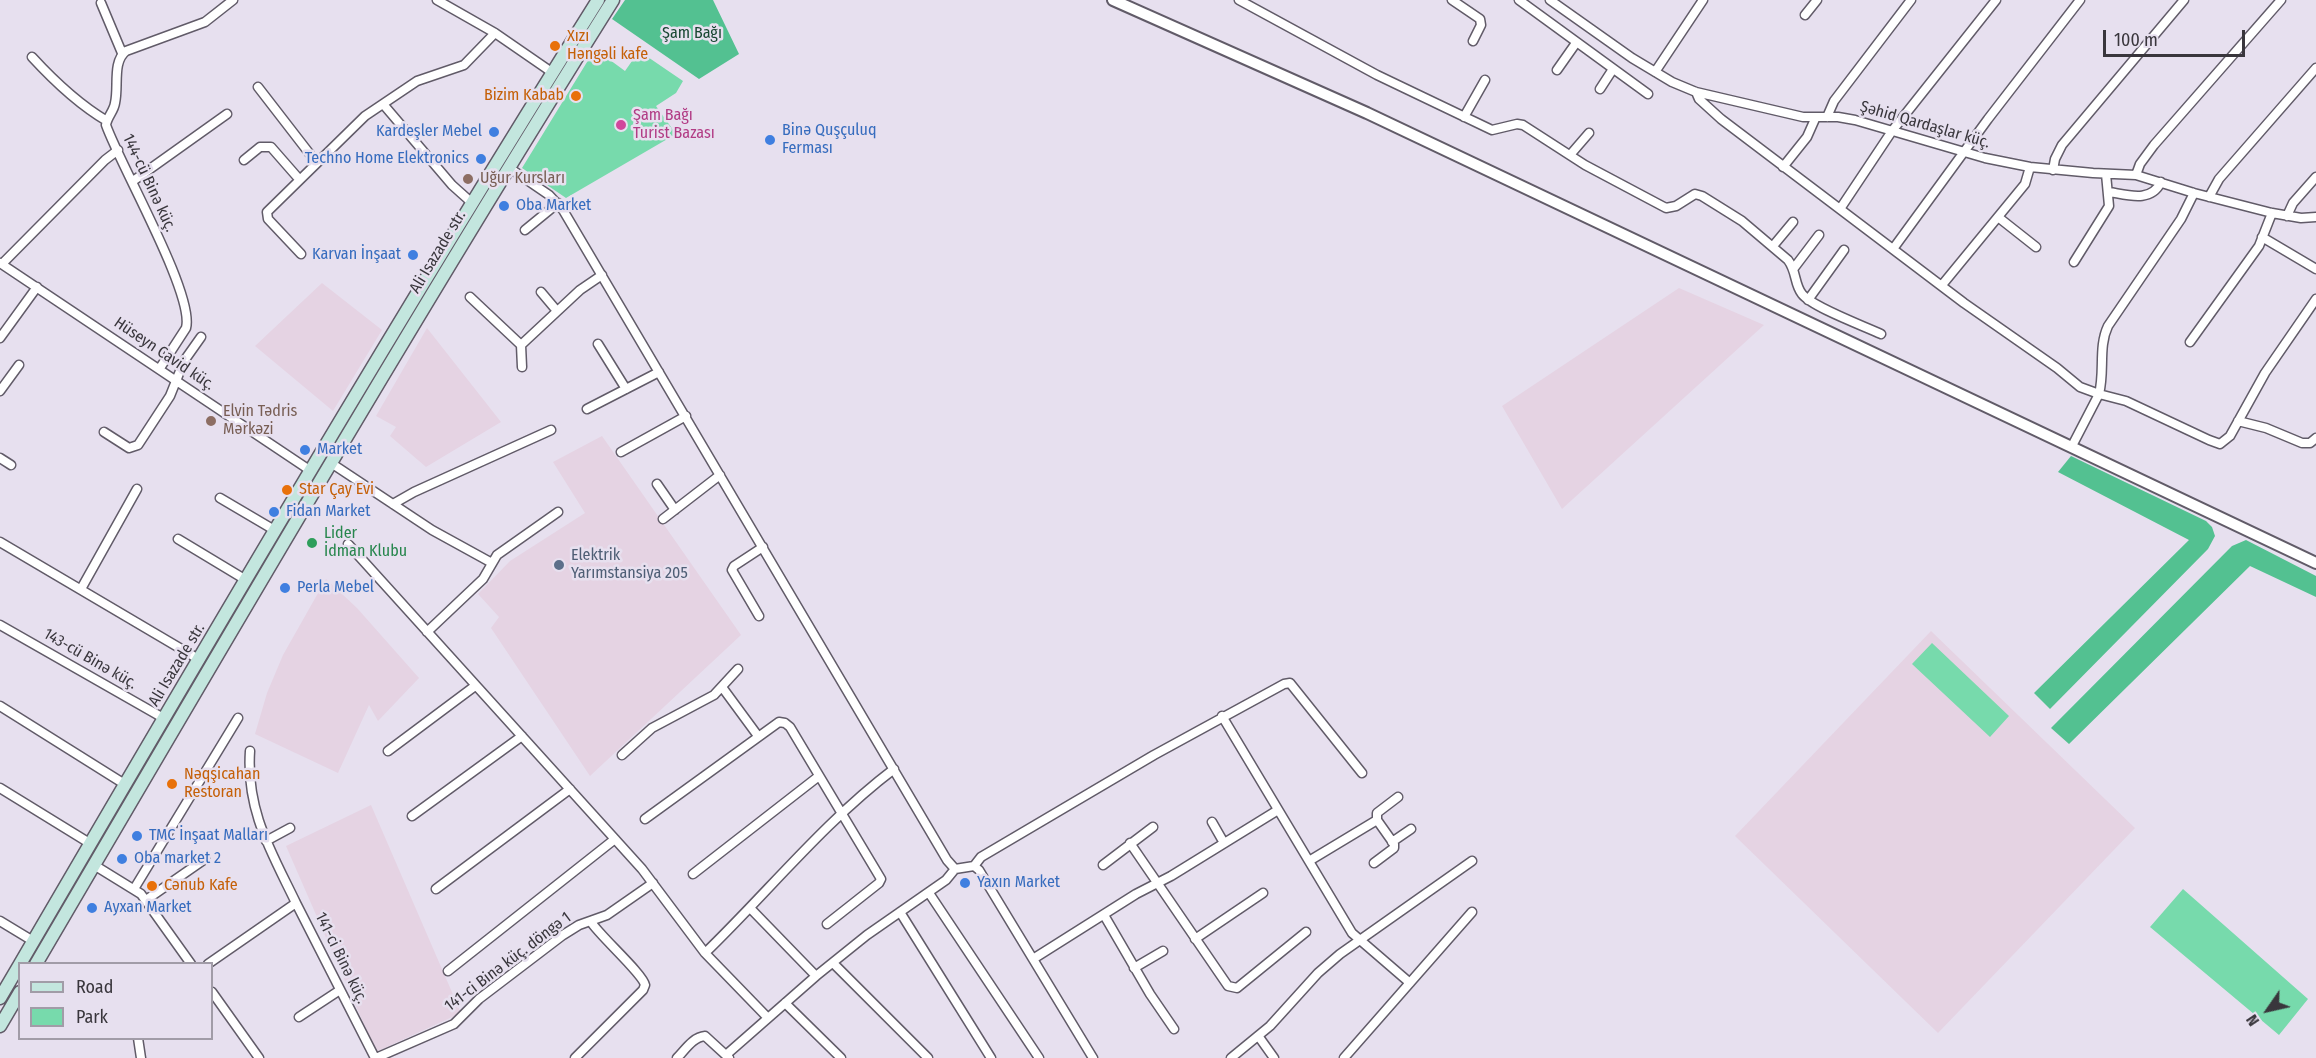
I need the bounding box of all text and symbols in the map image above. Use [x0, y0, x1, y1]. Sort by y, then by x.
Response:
scale bar [2106, 18, 2248, 56]
park label: Şam Bağı [662, 24, 722, 44]
place label: Xızı Həngəli kafe [567, 27, 648, 65]
text: 100 m [2114, 29, 2158, 51]
marker: Xızı Həngəli kafe [548, 39, 562, 53]
place label: Bizim Kabab [484, 86, 564, 106]
marker: Bizim Kabab [569, 89, 583, 103]
street label: Şəhid Qardaşlar küç. [1858, 97, 1992, 153]
place label: Şam Bağı Turist Bazası [633, 106, 715, 144]
marker: Şam Bağı Turist Bazası [614, 118, 628, 132]
place label: Binə Quşçuluq Ferması [782, 121, 876, 159]
place label: Kardeşler Mebel [376, 122, 482, 142]
marker: Kardeşler Mebel [487, 125, 501, 139]
street label: 144-cü Binə küç. [118, 131, 180, 235]
marker: Binə Quşçuluq Ferması [763, 133, 777, 147]
place label: Techno Home Elektronics [305, 149, 469, 169]
marker: Techno Home Elektronics [474, 152, 488, 166]
place label: Uğur Kursları [480, 169, 565, 189]
marker: Uğur Kursları [461, 172, 475, 186]
place label: Oba Market [516, 196, 591, 216]
marker: Oba Market [497, 199, 511, 213]
street label: Ali Isazade str. [406, 207, 470, 297]
place label: Karvan İnşaat [312, 245, 401, 265]
marker: Karvan İnşaat [406, 248, 420, 262]
street label: Hüseyn Cavid küç. [110, 313, 218, 395]
place label: Elvin Tədris Mərkəzi [223, 402, 297, 440]
marker: Elvin Tədris Mərkəzi [204, 414, 218, 428]
place label: Market [317, 440, 362, 460]
marker: Market [298, 443, 312, 457]
place label: Star Çay Evi [299, 480, 374, 500]
marker: Star Çay Evi [280, 483, 294, 497]
place label: Fidan Market [286, 502, 370, 522]
marker: Fidan Market [267, 505, 281, 519]
place label: Lider İdman Klubu [324, 524, 407, 562]
marker: Lider İdman Klubu [305, 536, 319, 550]
place label: Elektrik Yarımstansiya 205 [571, 546, 688, 584]
marker: Elektrik Yarımstansiya 205 [552, 558, 566, 572]
place label: Perla Mebel [297, 578, 374, 598]
marker: Perla Mebel [278, 581, 292, 595]
street label: Ali Isazade str. [145, 620, 209, 710]
street label: 143-cü Binə küç. [40, 624, 140, 694]
place label: Nəqşicahan Restoran [184, 765, 260, 803]
marker: Nəqşicahan Restoran [165, 777, 179, 791]
place label: TMC İnşaat Malları [149, 826, 268, 846]
marker: TMC İnşaat Malları [130, 829, 144, 843]
place label: Oba market 2 [134, 849, 221, 869]
marker: Oba market 2 [115, 852, 129, 866]
place label: Yaxın Market [977, 873, 1060, 893]
place label: Cənub Kafe [164, 876, 238, 896]
marker: Yaxın Market [958, 876, 972, 890]
marker: Cənub Kafe [145, 879, 159, 893]
place label: Ayxan Market [104, 898, 192, 918]
marker: Ayxan Market [85, 901, 99, 915]
street label: 141-ci Binə küç. döngə 1 [441, 908, 575, 1016]
street label: 141-ci Binə küç. [311, 909, 371, 1007]
legend [18, 962, 213, 1040]
text: Road [76, 976, 113, 998]
north arrow [2238, 980, 2298, 1040]
text: Park [76, 1006, 108, 1028]
text: N [2242, 1011, 2263, 1030]

